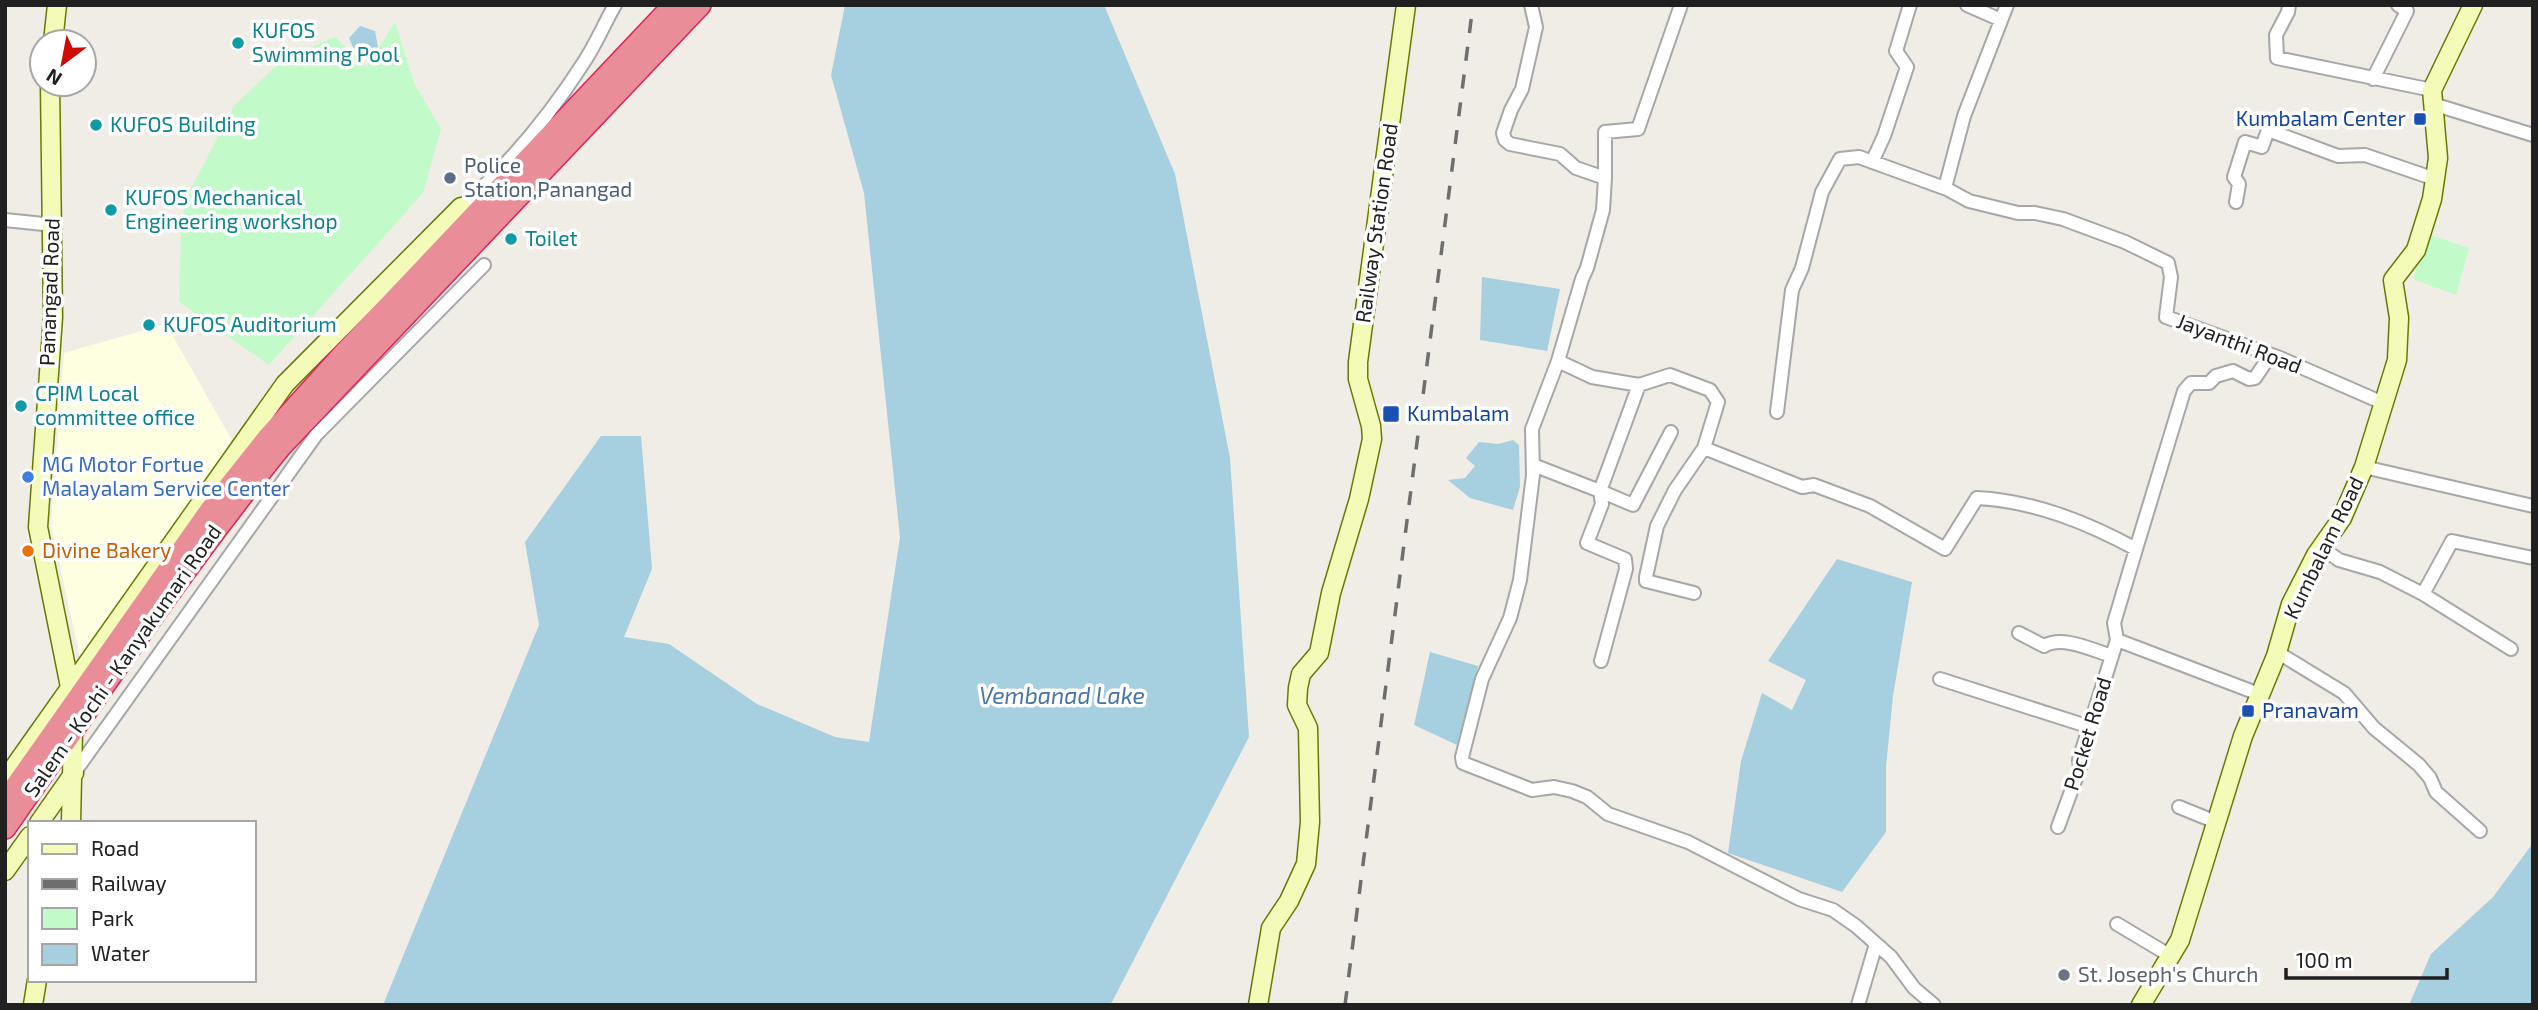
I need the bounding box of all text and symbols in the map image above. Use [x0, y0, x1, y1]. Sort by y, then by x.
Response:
place label: KUFOS Swimming Pool [252, 17, 400, 66]
north arrow [28, 28, 98, 98]
marker: KUFOS Swimming Pool [230, 35, 246, 51]
text: N [42, 64, 66, 91]
place label: Kumbalam Center [2236, 105, 2407, 130]
place label: KUFOS Building [110, 111, 256, 136]
marker: Kumbalam Center [2412, 111, 2428, 127]
marker: KUFOS Building [88, 117, 104, 133]
street label: Railway Station Road [1349, 121, 1402, 324]
place label: Police Station,Panangad [464, 152, 632, 201]
marker: Police Station,Panangad [442, 170, 458, 186]
place label: KUFOS Mechanical Engineering workshop [125, 184, 338, 233]
marker: KUFOS Mechanical Engineering workshop [103, 202, 119, 218]
street label: Panangad Road [33, 218, 64, 366]
place label: Toilet [525, 225, 578, 250]
marker: Toilet [503, 231, 519, 247]
street label: Jayanthi Road [2174, 307, 2306, 378]
place label: KUFOS Auditorium [163, 311, 337, 336]
marker: KUFOS Auditorium [141, 317, 157, 333]
place label: CPIM Local committee office [35, 380, 195, 429]
marker: CPIM Local committee office [13, 398, 29, 414]
place label: Kumbalam [1407, 400, 1509, 425]
marker: Kumbalam [1381, 404, 1401, 424]
place label: MG Motor Fortue Malayalam Service Center [42, 451, 291, 500]
marker: MG Motor Fortue Malayalam Service Center [20, 469, 36, 485]
street label: Kumbalam Road [2277, 472, 2368, 623]
street label: Salem - Kochi - Kanyakumari Road [18, 519, 226, 801]
place label: Divine Bakery [42, 537, 171, 562]
marker: Divine Bakery [20, 543, 36, 559]
street label: Pocket Road [2057, 674, 2116, 793]
water label: Vembanad Lake [979, 681, 1145, 709]
place label: Pranavam [2262, 697, 2359, 722]
marker: Pranavam [2240, 703, 2256, 719]
legend [28, 821, 256, 982]
text: Road [91, 835, 139, 860]
text: Railway [91, 870, 167, 895]
text: Park [91, 905, 134, 930]
scale bar [2286, 936, 2447, 980]
text: Water [91, 940, 150, 965]
text: 100 m [2296, 947, 2353, 972]
place label: St. Joseph's Church [2078, 961, 2258, 986]
marker: St. Joseph's Church [2056, 967, 2072, 983]

